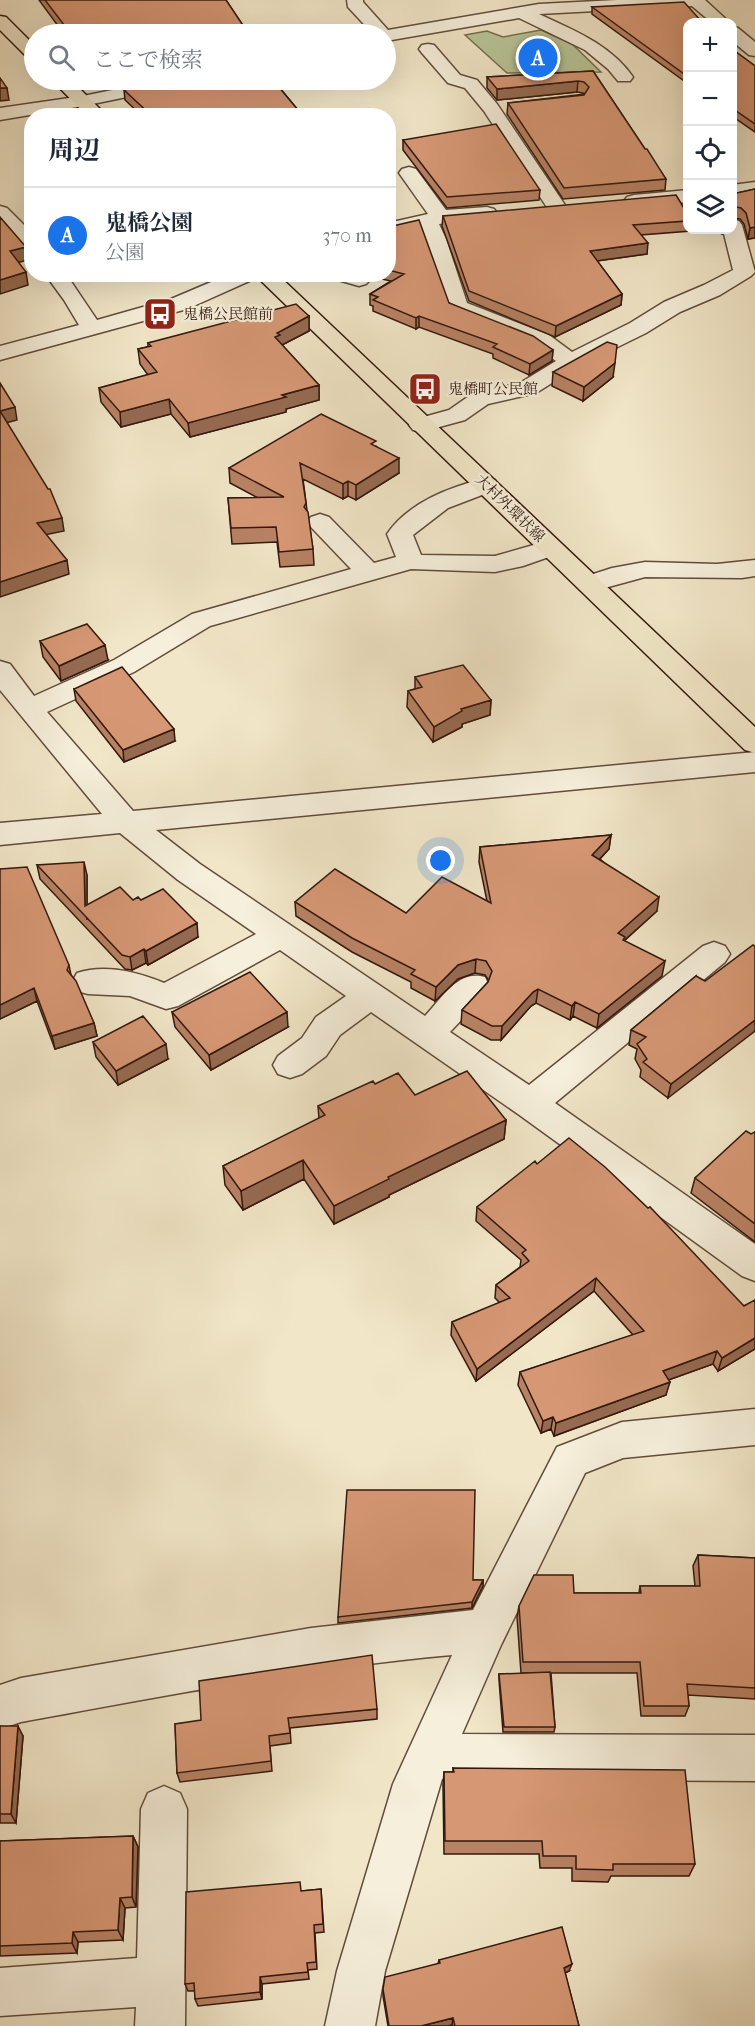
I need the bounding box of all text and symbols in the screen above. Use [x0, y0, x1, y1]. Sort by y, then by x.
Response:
map controls [683, 18, 737, 234]
button: + [683, 18, 737, 72]
search box [24, 24, 396, 90]
pin: A [518, 36, 558, 80]
icon: search [45, 41, 78, 74]
text: ここで検索 [93, 47, 203, 73]
button: − [683, 72, 737, 126]
button: locate [683, 126, 737, 180]
text: 周辺 [48, 135, 100, 166]
button: layers [683, 180, 737, 234]
text: 鬼橋公園 [105, 210, 193, 236]
text: A [61, 224, 74, 247]
text: 370 m [322, 224, 372, 247]
text: 公園 [105, 241, 145, 264]
bus stop icon: 鬼橋公民館前 [142, 296, 178, 332]
place label: 鬼橋公民館前 [183, 305, 273, 323]
bus stop icon: 鬼橋町公民館 [407, 371, 443, 407]
place label: 鬼橋町公民館 [448, 380, 538, 398]
street label: 大村外環状線 [471, 470, 549, 546]
your location [426, 846, 455, 875]

